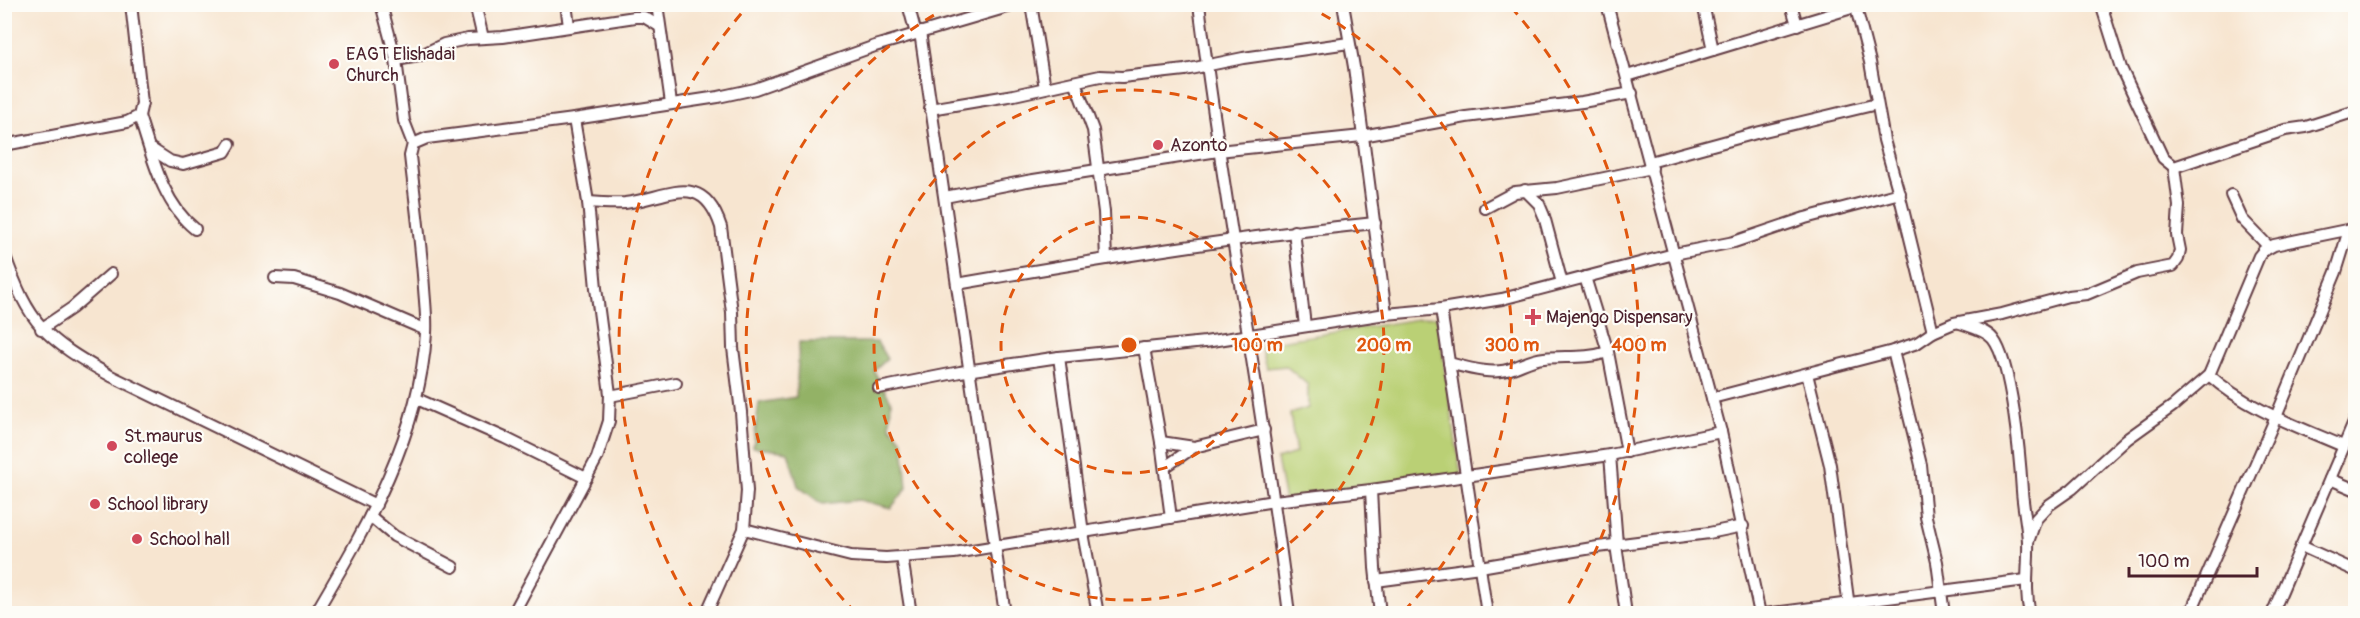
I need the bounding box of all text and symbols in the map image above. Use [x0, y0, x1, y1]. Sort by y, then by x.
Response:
place label: EAGT Elishadai Church [346, 43, 455, 87]
marker: EAGT Elishadai Church [327, 57, 341, 71]
place label: Azonto [1170, 134, 1228, 157]
marker: Azonto [1151, 138, 1165, 152]
place label: Majengo Dispensary [1546, 306, 1693, 329]
marker: Majengo Dispensary [1524, 308, 1542, 326]
text: 100 m [1231, 334, 1283, 357]
text: 200 m [1357, 334, 1411, 357]
text: 300 m [1485, 334, 1539, 357]
text: 400 m [1612, 334, 1666, 357]
centre of rings [1119, 335, 1139, 355]
place label: St.maurus college [124, 425, 202, 469]
marker: St.maurus college [105, 439, 119, 453]
place label: School library [107, 493, 208, 516]
marker: School library [88, 497, 102, 511]
place label: School hall [149, 528, 230, 551]
marker: School hall [130, 532, 144, 546]
scale bar [2129, 540, 2256, 578]
text: 100 m [2138, 550, 2190, 573]

